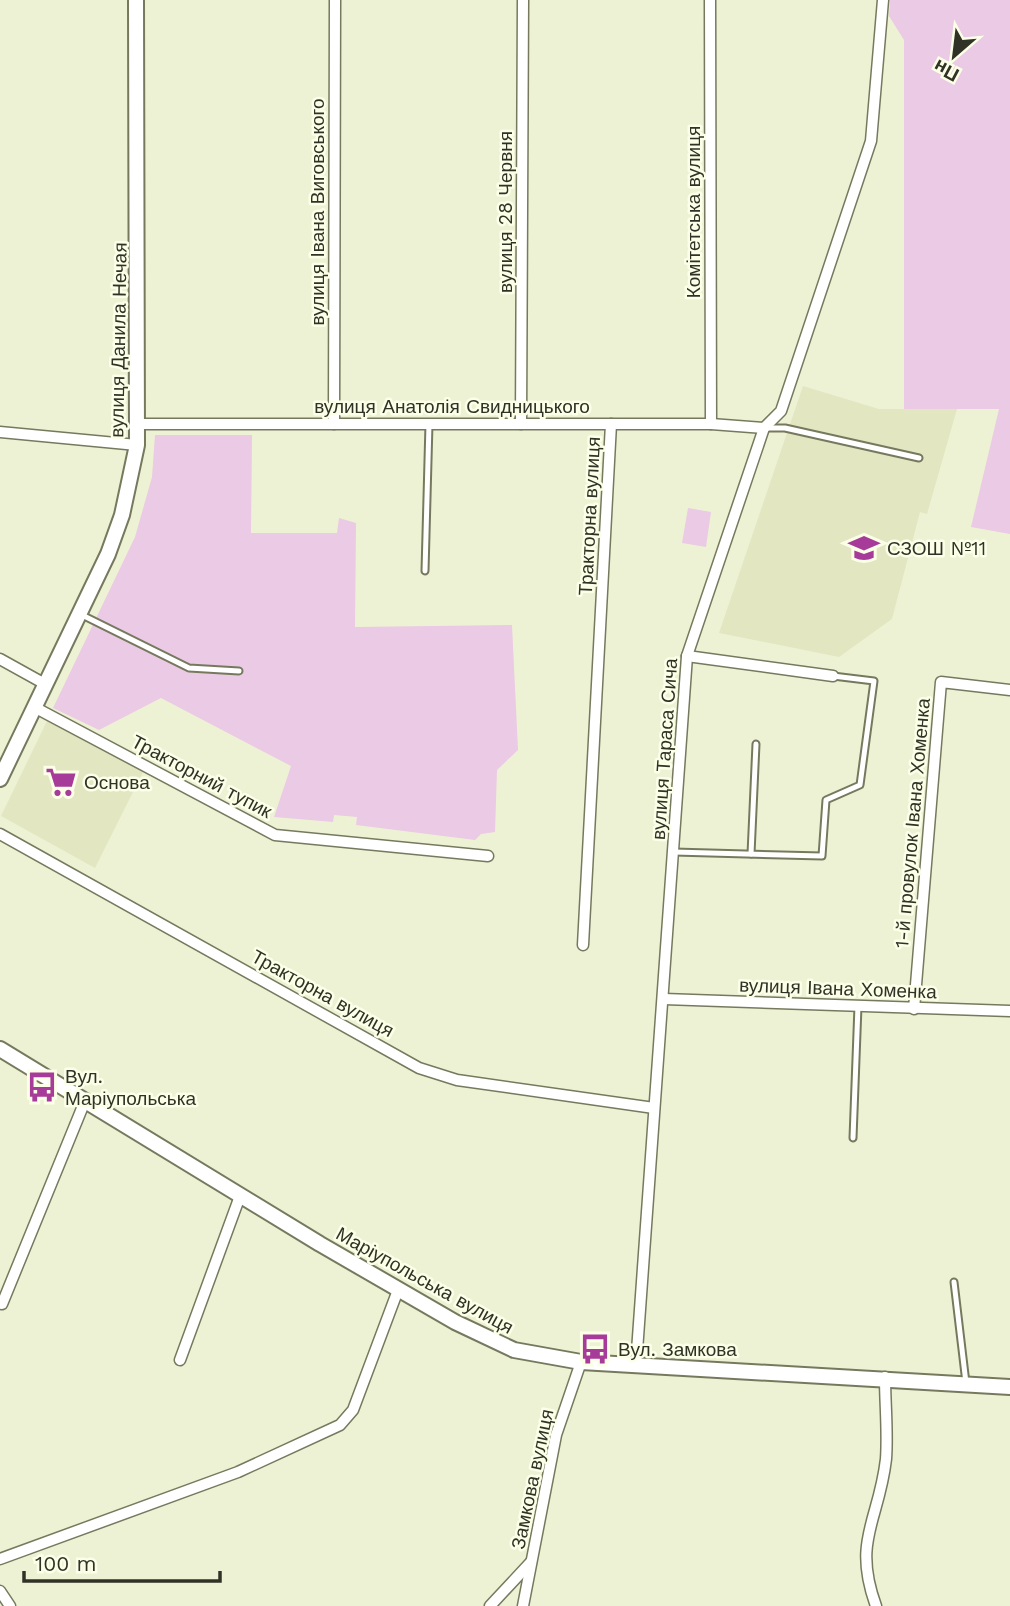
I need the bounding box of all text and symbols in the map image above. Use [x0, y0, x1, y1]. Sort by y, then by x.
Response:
north arrow [919, 21, 989, 91]
text: Пн [930, 55, 963, 87]
street label: вулиця Івана Виговського [306, 98, 329, 326]
street label: Комітетська вулиця [682, 126, 705, 298]
street label: вулиця 28 Червня [494, 131, 517, 293]
street label: вулиця Данила Нечая [105, 242, 132, 438]
street label: вулиця Анатолія Свидницького [314, 395, 590, 418]
street label: Тракторна вулиця [574, 436, 605, 596]
school or university icon: СЗОШ №11 [847, 531, 881, 565]
place label: СЗОШ №11 [887, 537, 986, 560]
street label: вулиця Тараса Сича [647, 657, 682, 841]
street label: 1-й провулок Івана Хоменка [890, 697, 935, 949]
street label: Тракторний тупик [128, 730, 276, 823]
supermarket icon: Основа [44, 765, 78, 799]
place label: Основа [84, 771, 150, 794]
street label: Тракторна вулиця [248, 945, 398, 1042]
street label: вулиця Івана Хоменка [739, 974, 938, 1003]
place label: Вул. Маріупольська [65, 1065, 196, 1110]
bus stop icon: Вул. Маріупольська [25, 1070, 59, 1104]
street label: Маріупольська вулиця [332, 1222, 517, 1339]
bus stop icon: Вул. Замкова [578, 1332, 612, 1366]
place label: Вул. Замкова [618, 1338, 737, 1361]
street label: Замкова вулиця [506, 1407, 559, 1551]
scale bar [24, 1540, 220, 1584]
text: 100 m [35, 1551, 97, 1576]

